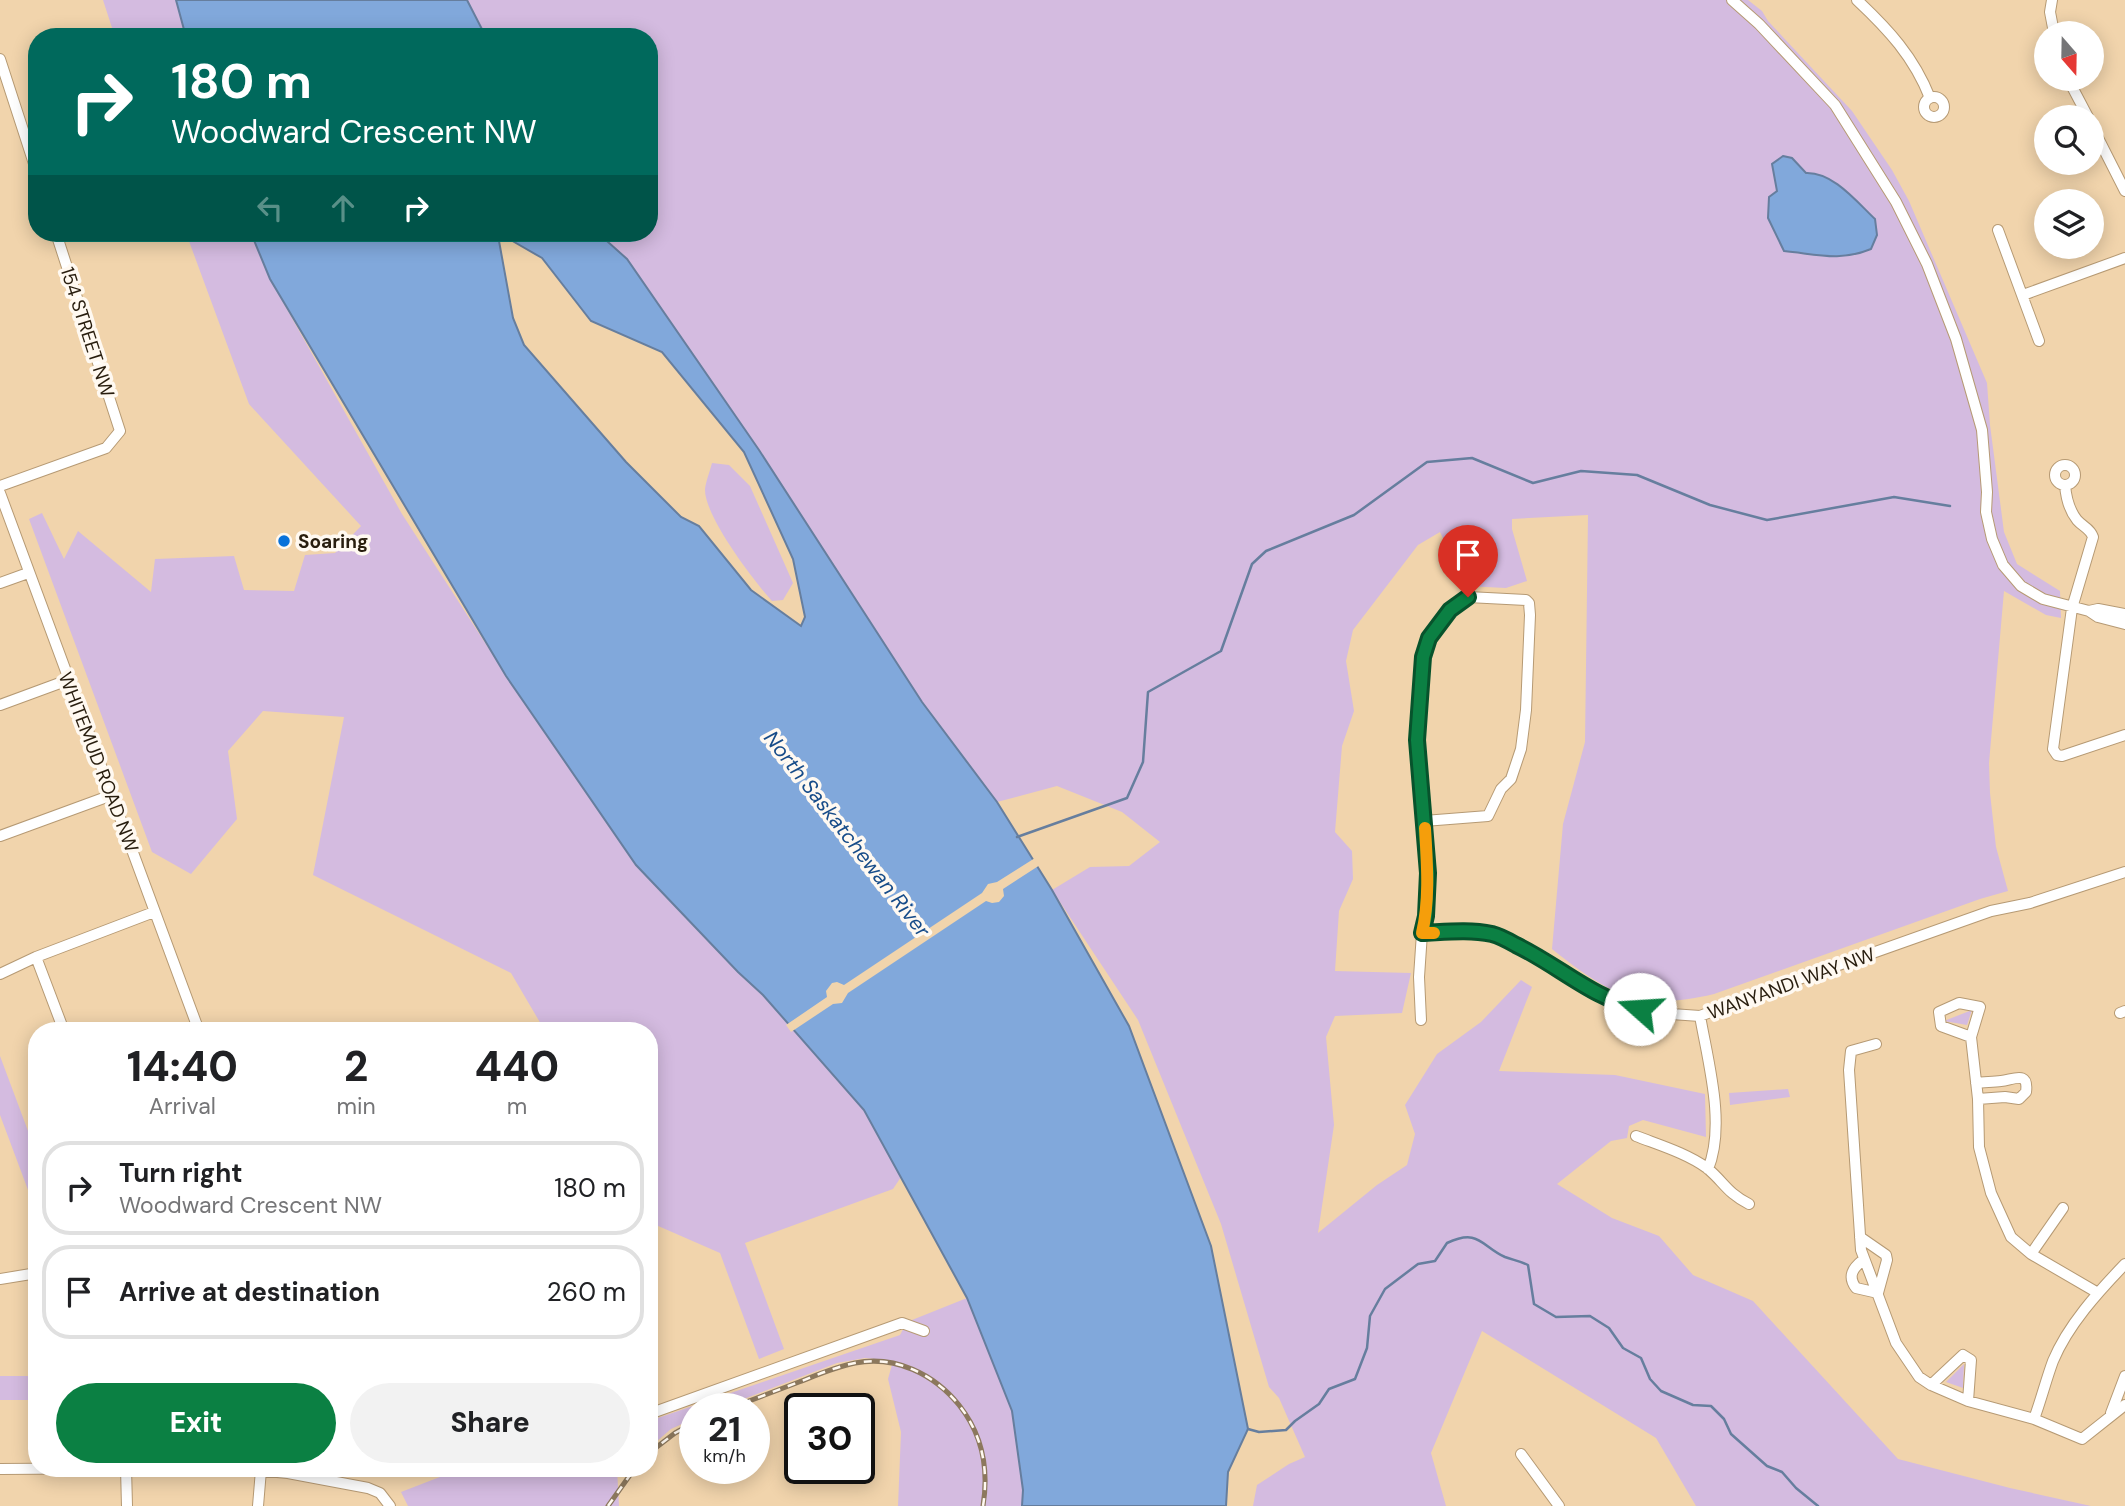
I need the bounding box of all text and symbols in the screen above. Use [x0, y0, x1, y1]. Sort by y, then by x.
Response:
north arrow [2034, 21, 2104, 91]
map controls [2034, 21, 2104, 259]
text: 180 m [171, 49, 312, 113]
icon: right [56, 56, 147, 147]
button: search [2034, 105, 2104, 175]
text: Woodward Crescent NW [171, 111, 537, 153]
icon: left [251, 189, 289, 227]
icon: ahead [324, 189, 362, 227]
icon: right [397, 189, 435, 227]
button: layers [2034, 189, 2104, 259]
street label: 154 STREET NW [55, 264, 120, 400]
pin [1438, 525, 1498, 597]
place label: Soaring [298, 529, 368, 554]
marker: Soaring [276, 533, 292, 549]
icon: arrive [1449, 536, 1487, 574]
street label: WHITEMUD ROAD NW [53, 669, 144, 856]
water label: North Saskatchewan River [758, 725, 937, 944]
street label: WANYANDI WAY NW [1704, 942, 1878, 1025]
position arrow [1603, 972, 1677, 1046]
text: 14:40 [127, 1039, 238, 1094]
text: 2 [344, 1039, 368, 1094]
text: 440 [475, 1039, 559, 1094]
text: Arrival [149, 1091, 216, 1121]
text: min [337, 1091, 376, 1121]
text: m [507, 1091, 527, 1121]
text: Turn right [119, 1156, 243, 1190]
icon: right [60, 1169, 98, 1207]
text: 180 m [554, 1171, 626, 1205]
text: Woodward Crescent NW [119, 1190, 382, 1220]
icon: arrive [60, 1273, 98, 1311]
text: Arrive at destination [119, 1275, 380, 1309]
text: 260 m [547, 1275, 626, 1309]
button: Exit [56, 1383, 336, 1463]
button: Share [350, 1383, 630, 1463]
speed limit sign: 30 [784, 1393, 875, 1484]
text: 21 [708, 1406, 741, 1452]
text: km/h [703, 1444, 746, 1468]

